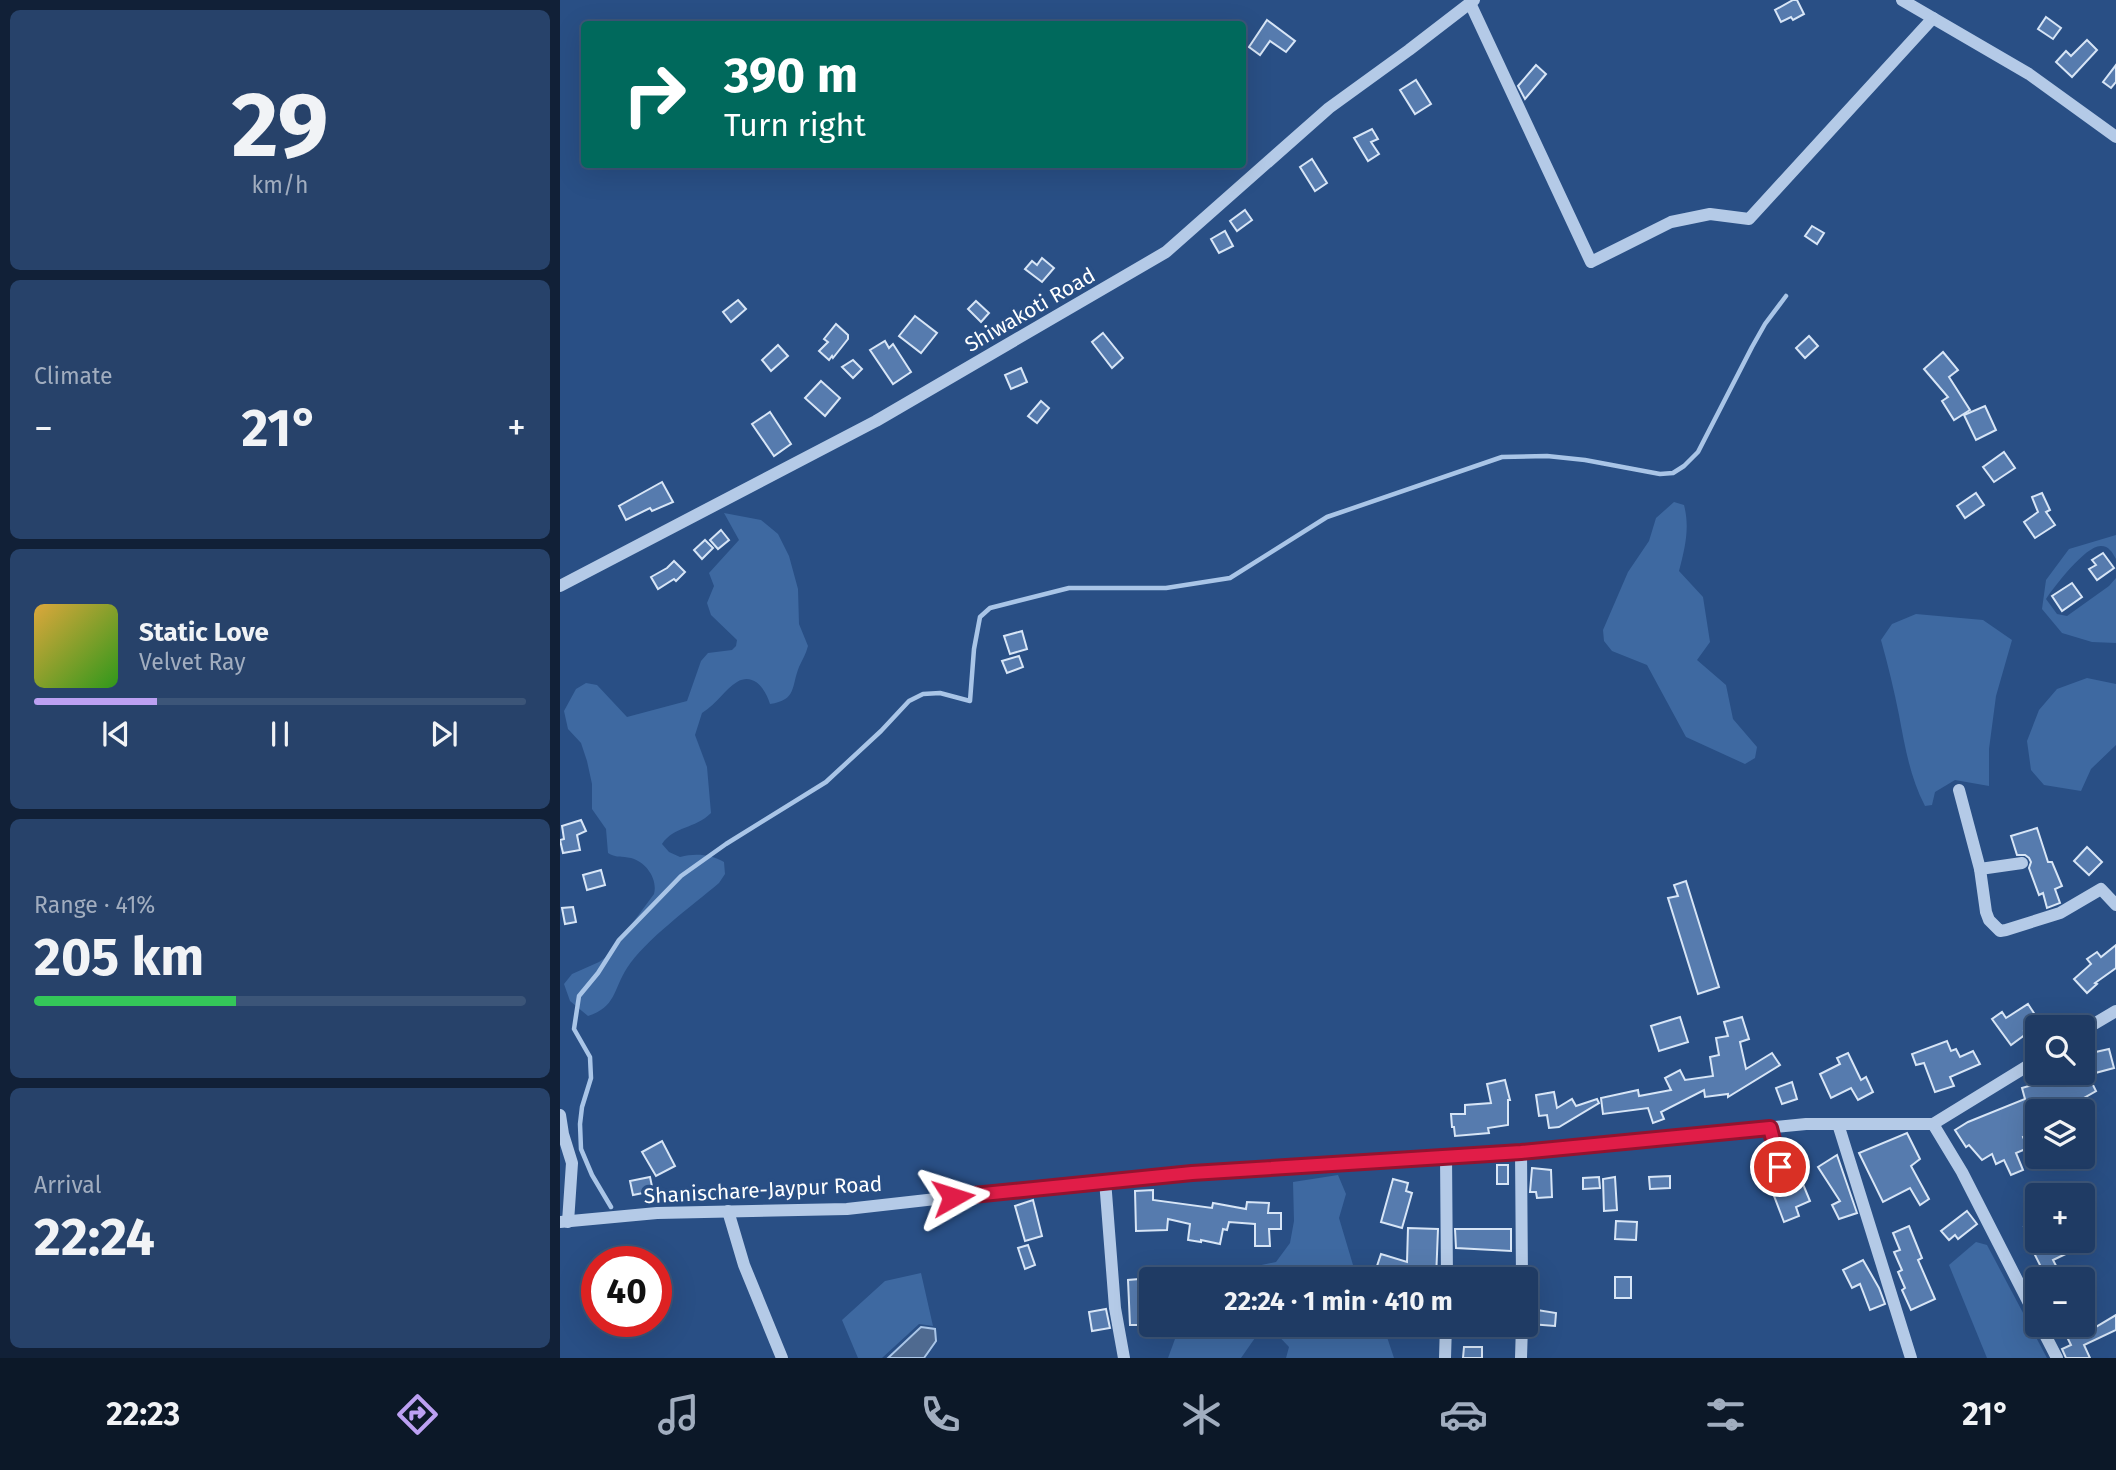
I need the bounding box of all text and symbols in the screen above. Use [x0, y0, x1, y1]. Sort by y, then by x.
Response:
text: 390 m [724, 46, 858, 105]
icon: right [609, 49, 700, 140]
text: 29 [231, 71, 329, 180]
text: Turn right [724, 106, 866, 144]
text: km/h [252, 171, 308, 199]
street label: Shiwakoti Road [960, 262, 1100, 358]
text: Climate [34, 362, 113, 390]
text: 21° [242, 397, 319, 460]
text: − [34, 405, 53, 451]
text: + [507, 405, 526, 451]
text: Static Love [139, 617, 269, 648]
text: Velvet Ray [139, 648, 246, 676]
icon: previous [97, 715, 135, 753]
icon: pause [261, 715, 299, 753]
icon: next [425, 715, 463, 753]
text: Range · 41% [34, 891, 155, 919]
text: 205 km [34, 926, 204, 989]
map controls [2025, 1015, 2095, 1337]
button: search [2025, 1015, 2095, 1085]
button: layers [2025, 1099, 2095, 1169]
pin [1750, 1137, 1810, 1197]
icon: arrive [1761, 1148, 1799, 1186]
position arrow [916, 1160, 990, 1234]
text: Arrival [34, 1171, 101, 1199]
street label: Shanischare-Jaypur Road [643, 1171, 883, 1209]
button: + [2025, 1183, 2095, 1253]
text: 22:24 [34, 1206, 155, 1269]
speed limit sign: 40 [581, 1246, 672, 1337]
button: − [2025, 1267, 2095, 1337]
text: 22:24 · 1 min · 410 m [1224, 1286, 1453, 1317]
icon: directions [393, 1390, 442, 1439]
icon: music [654, 1390, 703, 1439]
icon: phone [916, 1390, 965, 1439]
icon: climate [1177, 1390, 1226, 1439]
icon: car [1439, 1390, 1488, 1439]
icon: filters [1701, 1390, 1750, 1439]
text: 22:23 [106, 1395, 180, 1433]
text: 21° [1962, 1395, 2010, 1433]

